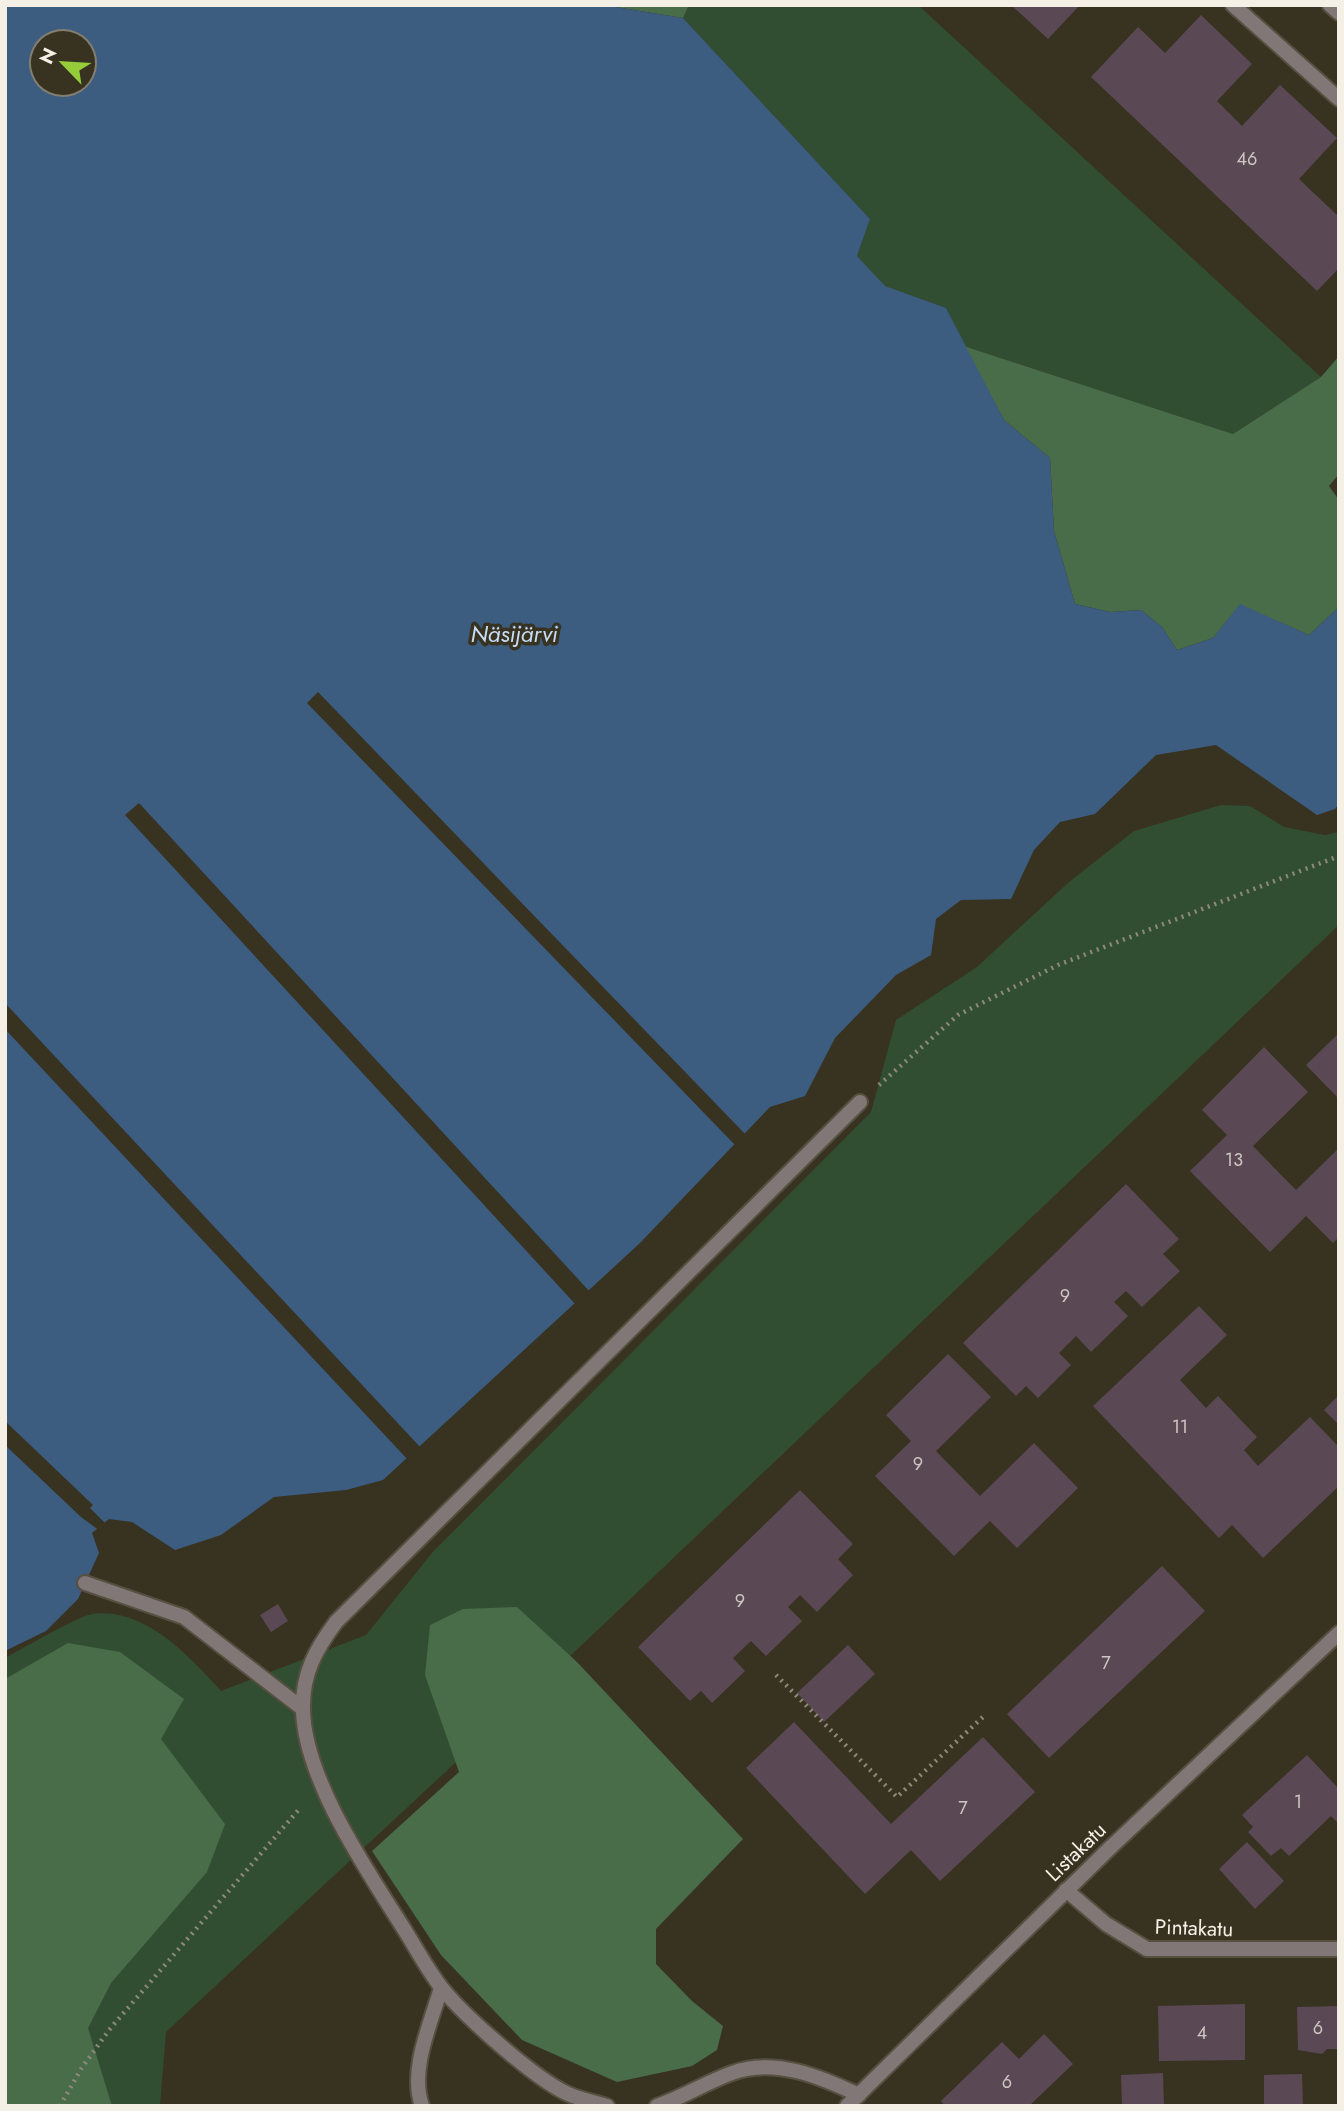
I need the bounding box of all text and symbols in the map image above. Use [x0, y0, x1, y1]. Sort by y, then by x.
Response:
north arrow [28, 28, 98, 98]
text: N [33, 43, 63, 69]
house number: 46 [1237, 146, 1257, 172]
water label: Näsijärvi [470, 617, 559, 651]
house number: 13 [1225, 1147, 1243, 1173]
house number: 9 [1060, 1283, 1070, 1309]
house number: 11 [1172, 1414, 1188, 1440]
house number: 9 [913, 1451, 923, 1477]
house number: 9 [735, 1588, 745, 1614]
house number: 7 [1101, 1650, 1111, 1676]
house number: 1 [1294, 1789, 1302, 1815]
house number: 7 [958, 1795, 968, 1821]
street label: Listakatu [1039, 1816, 1113, 1888]
street label: Pintakatu [1154, 1912, 1234, 1944]
house number: 6 [1313, 2015, 1323, 2041]
house number: 4 [1197, 2020, 1207, 2046]
house number: 6 [1002, 2069, 1012, 2095]

